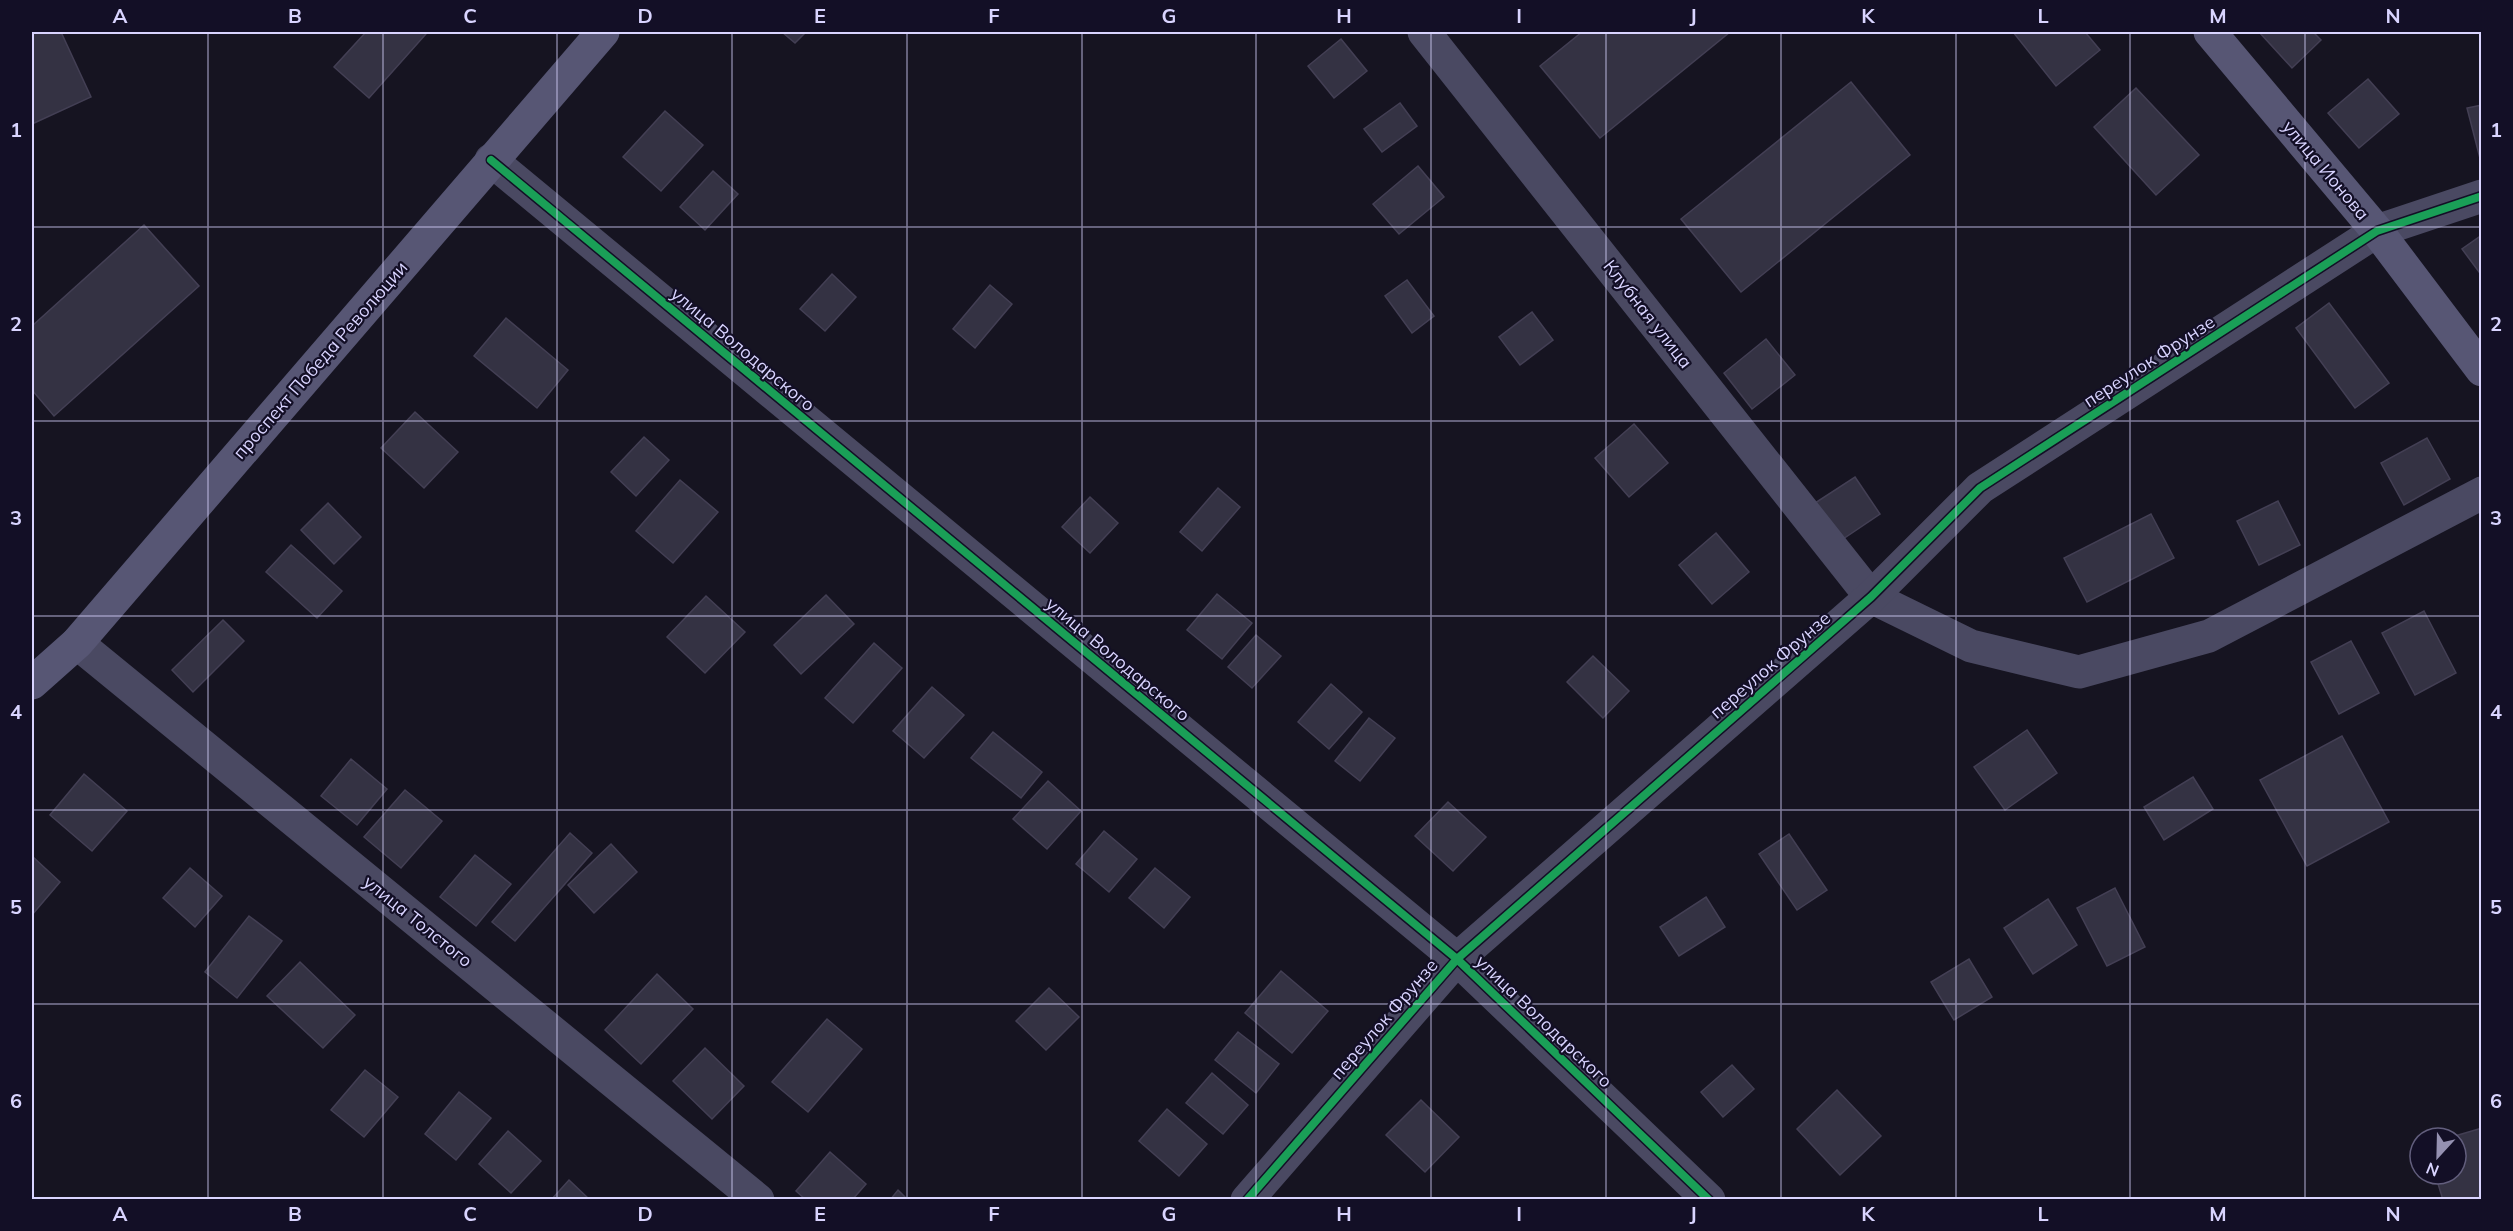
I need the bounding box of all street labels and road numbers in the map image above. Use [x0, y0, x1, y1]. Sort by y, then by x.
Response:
street label: улица Ионова [2278, 115, 2374, 225]
street label: Клубная улица [1598, 255, 1698, 373]
street label: проспект Победа Революции [228, 256, 412, 464]
street label: улица Володарского [666, 282, 820, 416]
street label: переулок Фрунзе [2079, 310, 2219, 412]
street label: улица Володарского [1041, 592, 1195, 726]
street label: переулок Фрунзе [1705, 606, 1835, 724]
street label: улица Толстого [359, 870, 477, 972]
street label: улица Володарского [1471, 950, 1617, 1092]
street label: переулок Фрунзе [1325, 954, 1443, 1084]

